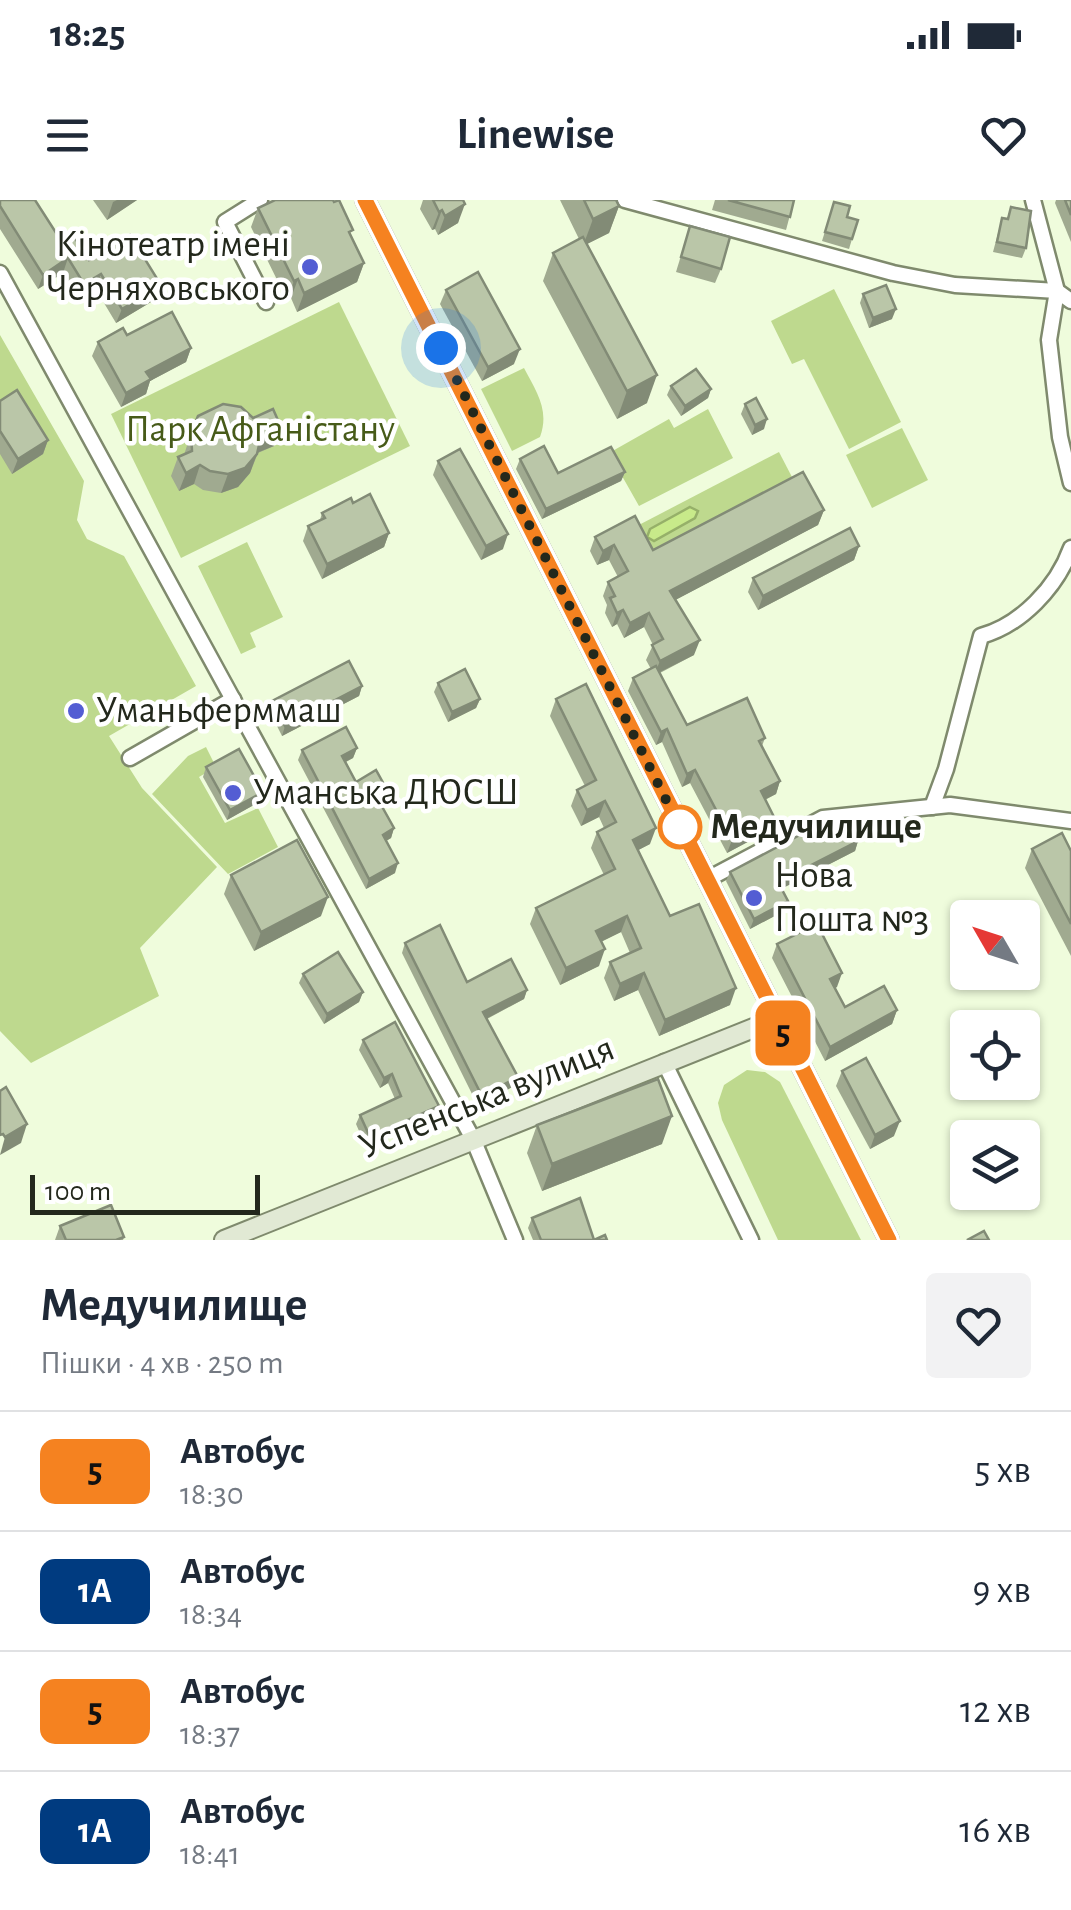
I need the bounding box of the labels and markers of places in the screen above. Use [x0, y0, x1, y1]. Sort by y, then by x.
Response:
place label: Кінотеатр імені Черняховського [46, 226, 290, 308]
marker: Кінотеатр імені Черняховського [299, 256, 321, 278]
place label: Уманьферммаш [96, 692, 342, 730]
marker: Уманьферммаш [65, 700, 87, 722]
place label: Уманська ДЮСШ [253, 774, 519, 812]
marker: Уманська ДЮСШ [222, 782, 244, 804]
marker: Медучилище [659, 806, 701, 848]
place label: Медучилище [710, 808, 922, 846]
place label: Нова Пошта №3 [774, 857, 929, 939]
marker: Нова Пошта №3 [743, 887, 765, 909]

